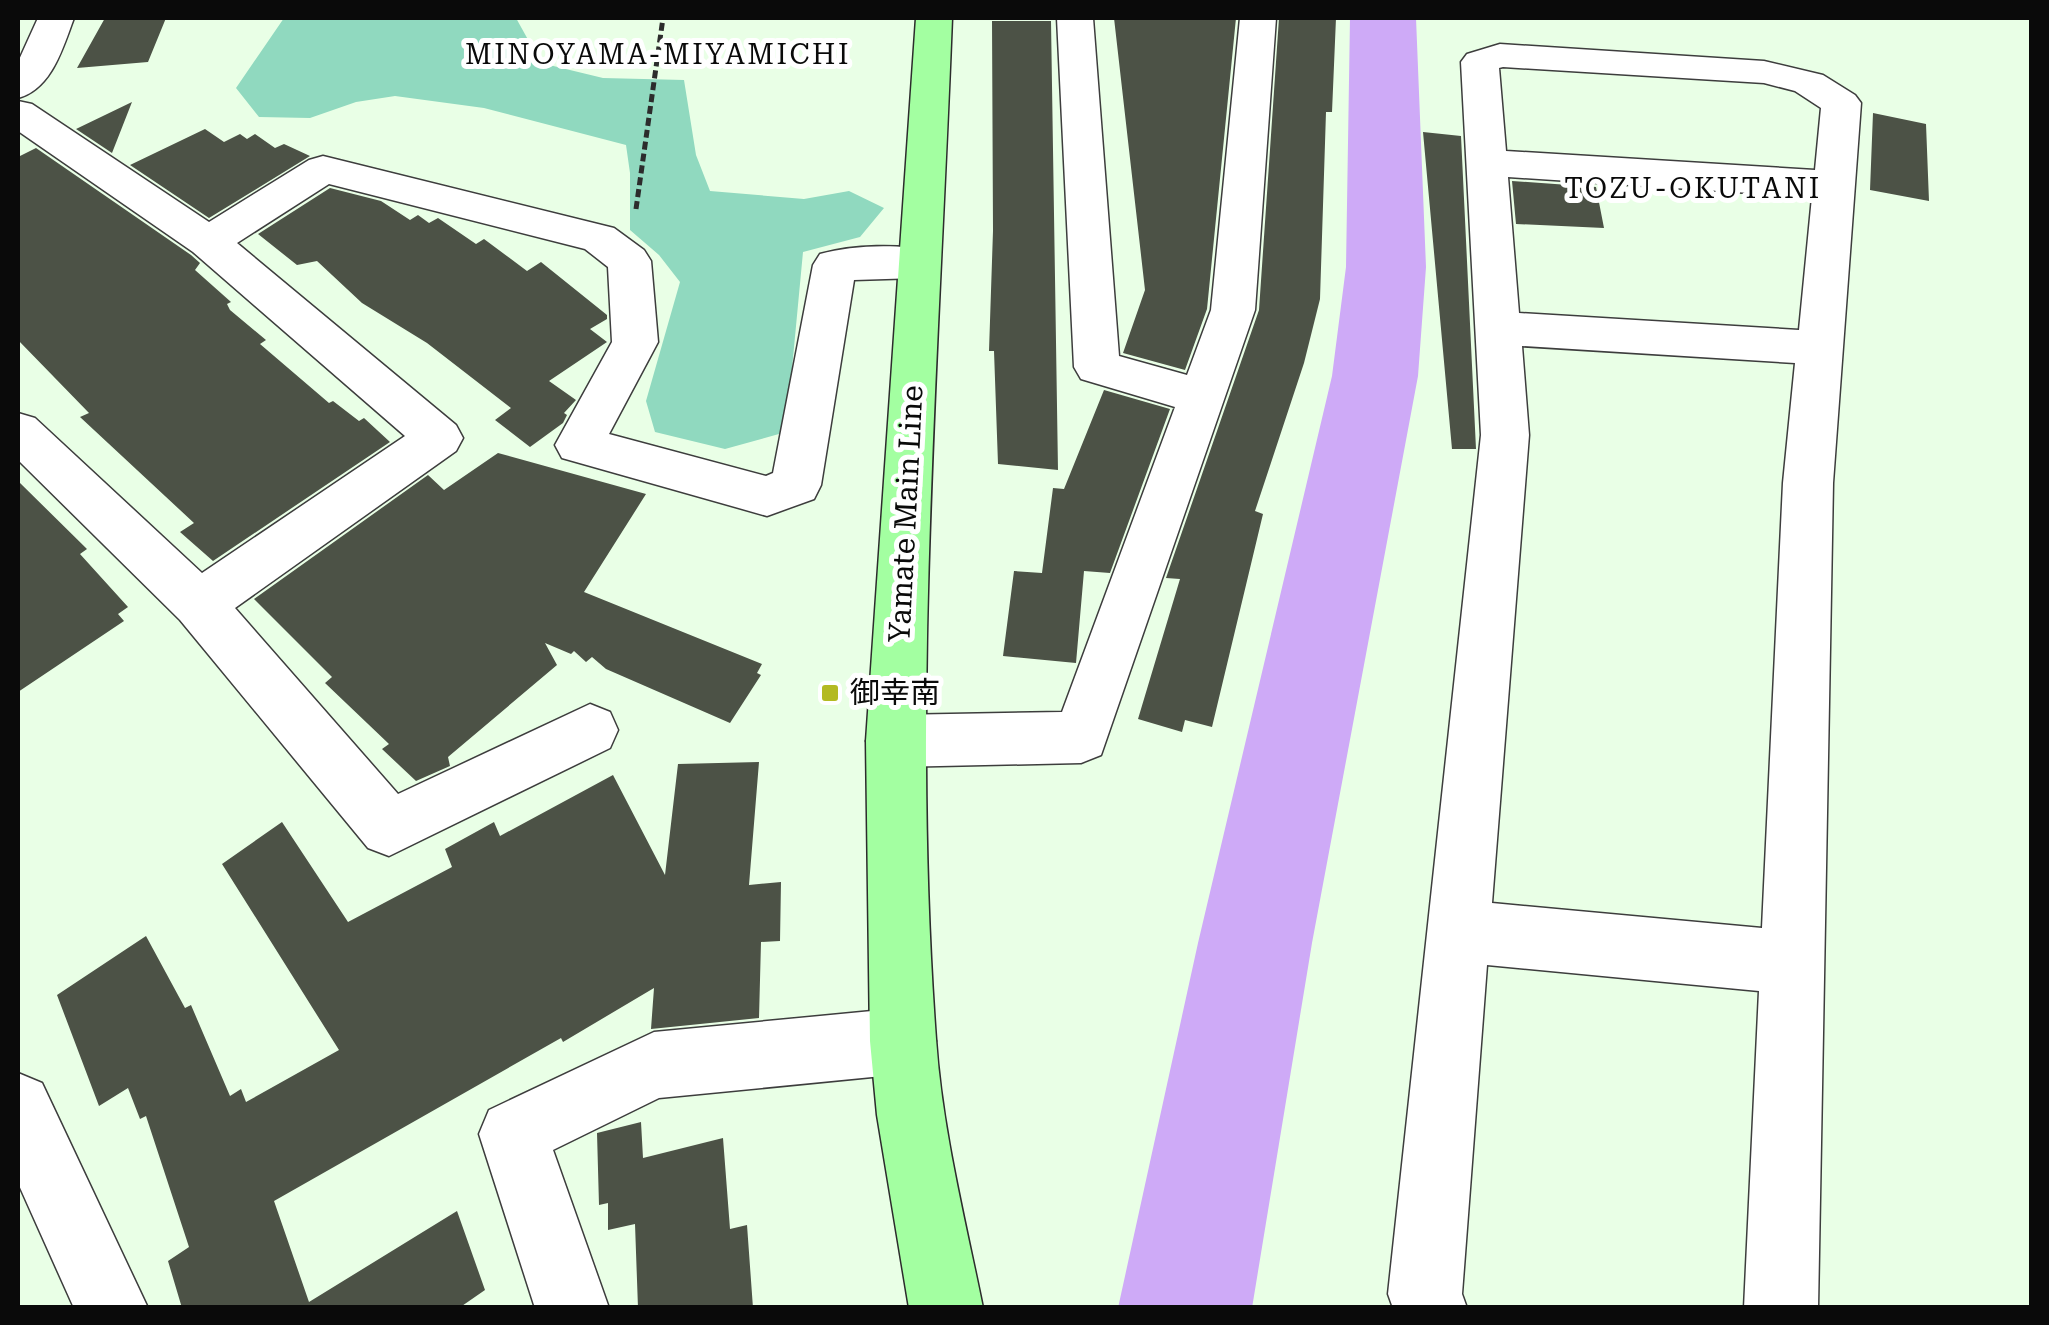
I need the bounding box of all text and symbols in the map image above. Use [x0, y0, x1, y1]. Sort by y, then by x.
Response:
district label: MINOYAMA-MIYAMICHI [465, 38, 851, 71]
district label: TOZU-OKUTANI [1564, 172, 1822, 205]
street label: Yamate Main Line [881, 384, 930, 644]
place label: 御幸南 [850, 675, 940, 710]
marker: 御幸南 [819, 682, 841, 704]

